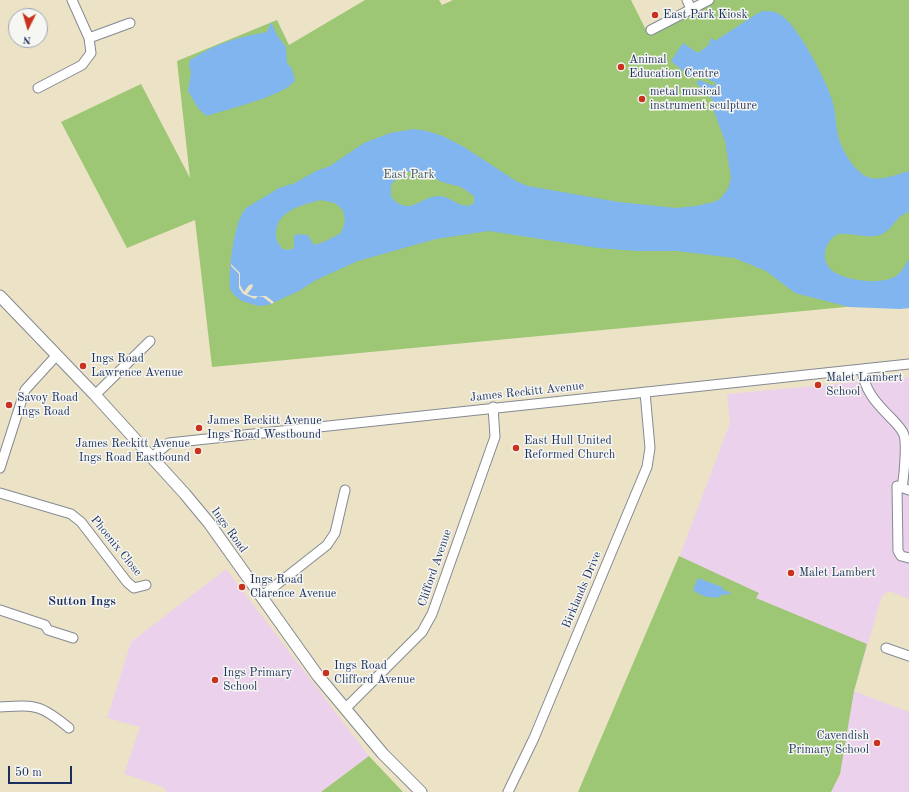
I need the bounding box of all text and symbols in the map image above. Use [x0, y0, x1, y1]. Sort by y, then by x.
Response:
north arrow [8, 8, 48, 48]
place label: East Park Kiosk [663, 8, 748, 22]
marker: East Park Kiosk [650, 10, 660, 20]
text: N [22, 34, 32, 45]
place label: Animal Education Centre [629, 53, 719, 81]
marker: Animal Education Centre [616, 62, 626, 72]
place label: metal musical instrument sculpture [650, 85, 757, 113]
marker: metal musical instrument sculpture [637, 94, 647, 104]
park label: East Park [383, 168, 435, 182]
place label: Ings Road Lawrence Avenue [91, 352, 183, 380]
marker: Ings Road Lawrence Avenue [78, 361, 88, 371]
place label: Malet Lambert School [826, 371, 903, 399]
street label: James Reckitt Avenue [469, 379, 585, 405]
marker: Malet Lambert School [813, 380, 823, 390]
place label: Savoy Road Ings Road [17, 391, 78, 419]
marker: Savoy Road Ings Road [4, 400, 14, 410]
place label: James Reckitt Avenue Ings Road Westbound [207, 414, 322, 442]
marker: James Reckitt Avenue Ings Road Westbound [194, 423, 204, 433]
place label: East Hull United Reformed Church [524, 434, 615, 462]
place label: James Reckitt Avenue Ings Road Eastbound [75, 437, 190, 465]
marker: East Hull United Reformed Church [511, 443, 521, 453]
marker: James Reckitt Avenue Ings Road Eastbound [193, 446, 203, 456]
street label: Ings Road [208, 504, 250, 556]
street label: Phoenix Close [87, 513, 145, 579]
street label: Clifford Avenue [415, 527, 455, 609]
street label: Birklands Drive [559, 549, 605, 631]
place label: Malet Lambert [799, 566, 876, 580]
marker: Malet Lambert [786, 568, 796, 578]
place label: Ings Road Clarence Avenue [250, 573, 336, 601]
marker: Ings Road Clarence Avenue [237, 582, 247, 592]
district label: Sutton Ings [48, 594, 116, 610]
place label: Ings Road Clifford Avenue [334, 659, 415, 687]
place label: Ings Primary School [223, 666, 292, 694]
marker: Ings Road Clifford Avenue [321, 668, 331, 678]
marker: Ings Primary School [210, 675, 220, 685]
place label: Cavendish Primary School [788, 729, 869, 757]
marker: Cavendish Primary School [872, 738, 882, 748]
scale bar [10, 758, 74, 784]
text: 50 m [15, 767, 42, 779]

